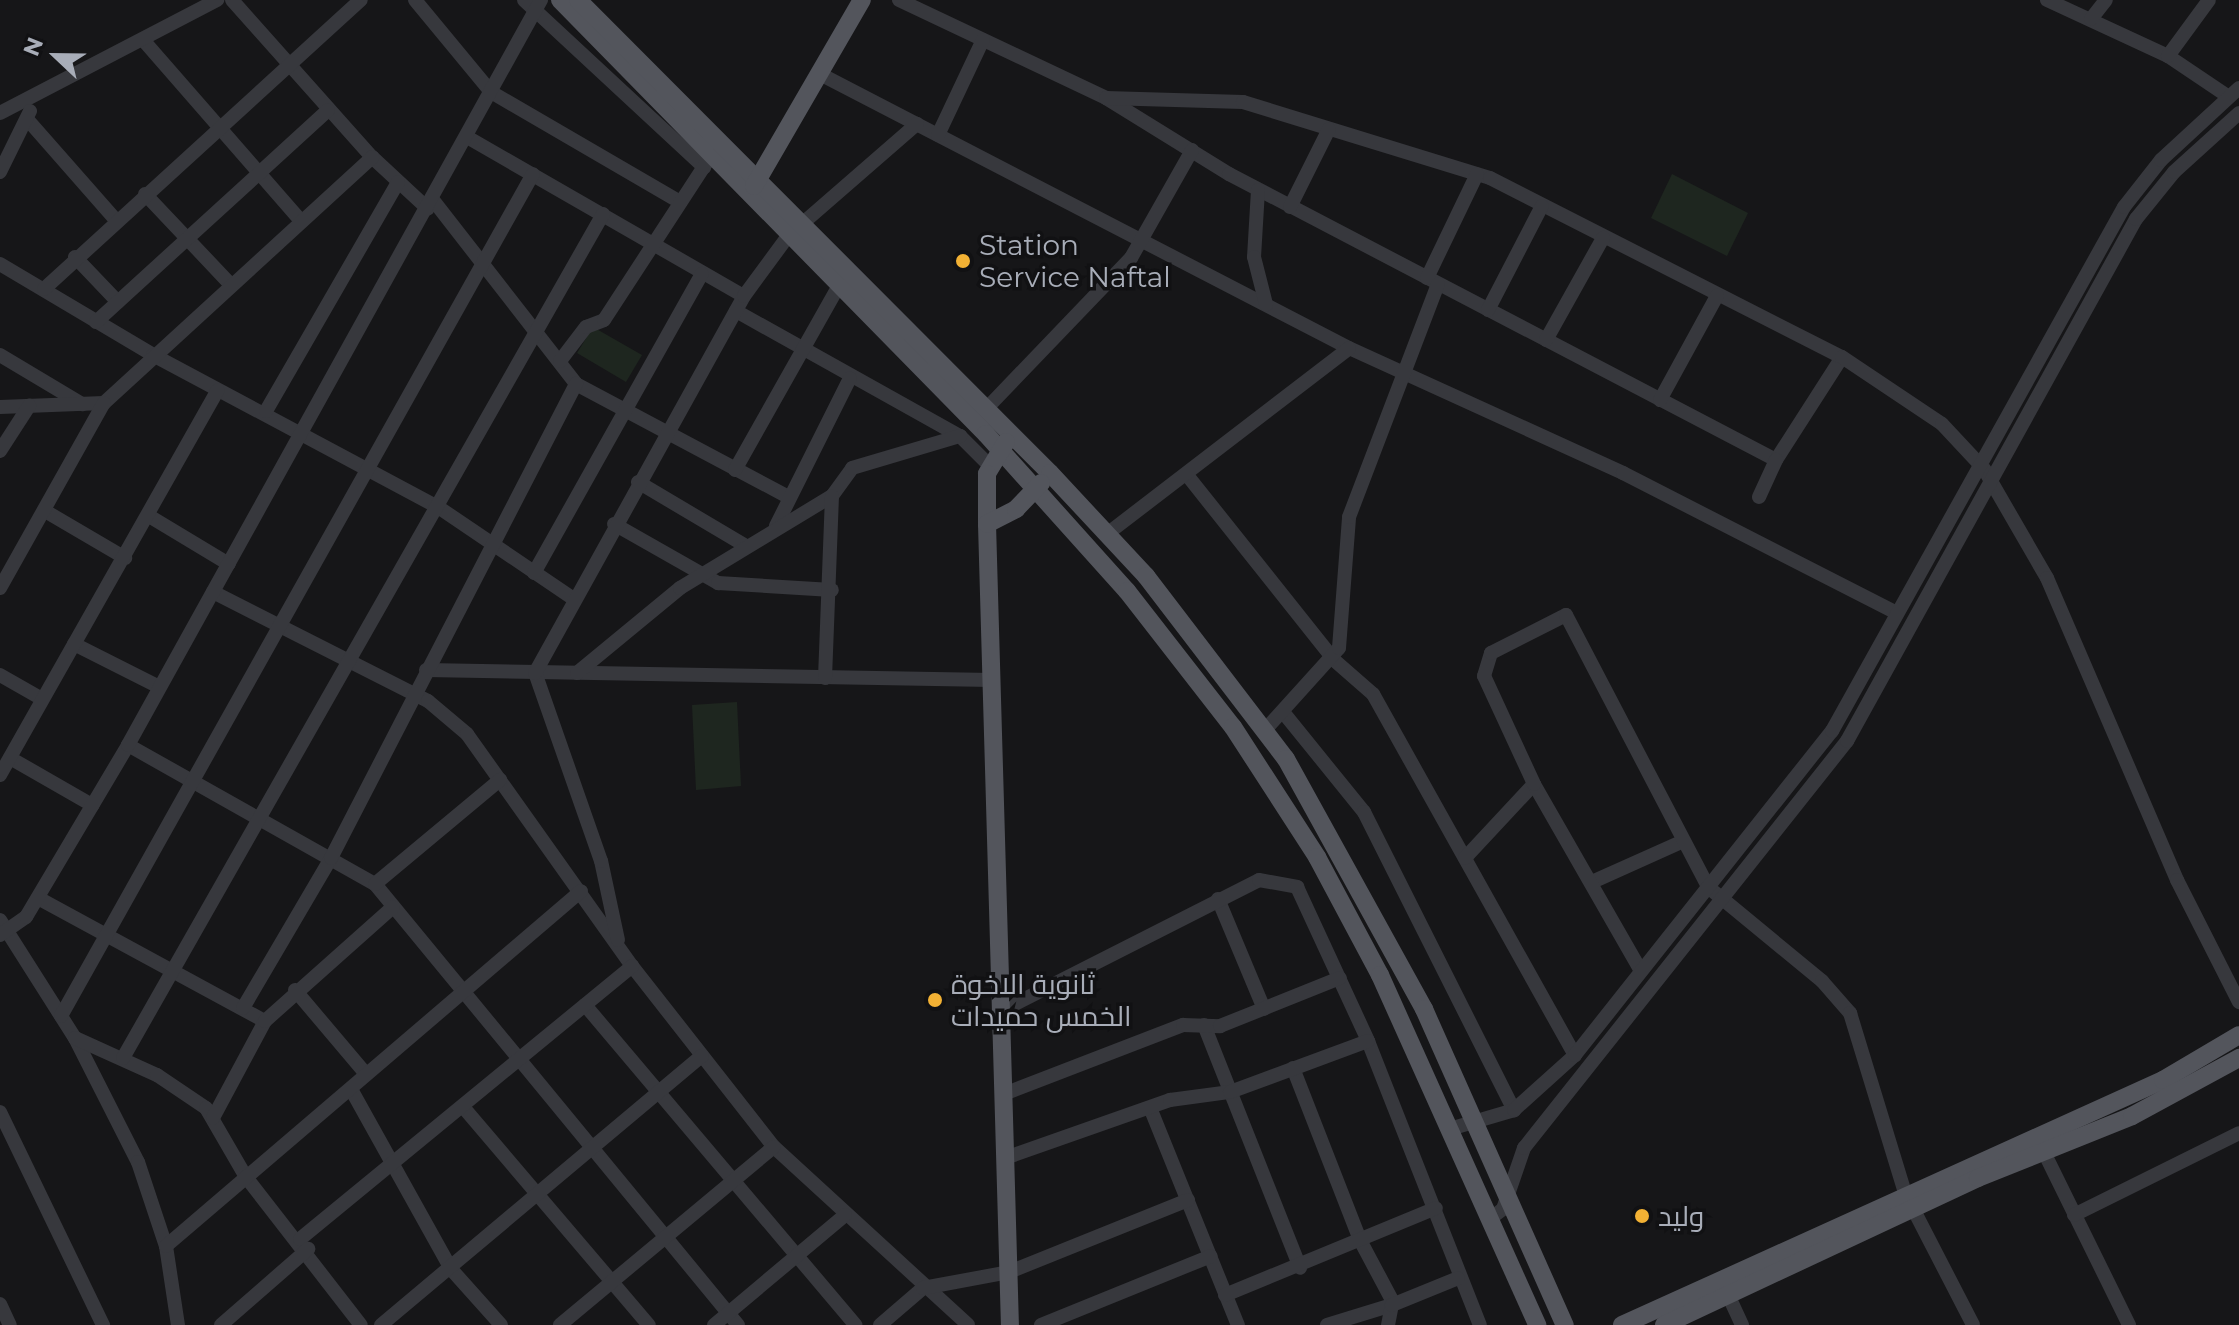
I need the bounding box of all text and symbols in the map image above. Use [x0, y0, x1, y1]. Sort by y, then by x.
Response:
north arrow [16, 16, 96, 96]
text: N [17, 34, 49, 60]
place label: Station Service Naftal [979, 228, 1171, 294]
marker: Station Service Naftal [954, 252, 972, 270]
place label: ثانوية الاخوة الخمس حميدات [951, 967, 1132, 1033]
marker: ثانوية الاخوة الخمس حميدات [926, 991, 944, 1009]
place label: وليد [1658, 1199, 1704, 1233]
marker: وليد [1633, 1207, 1651, 1225]

